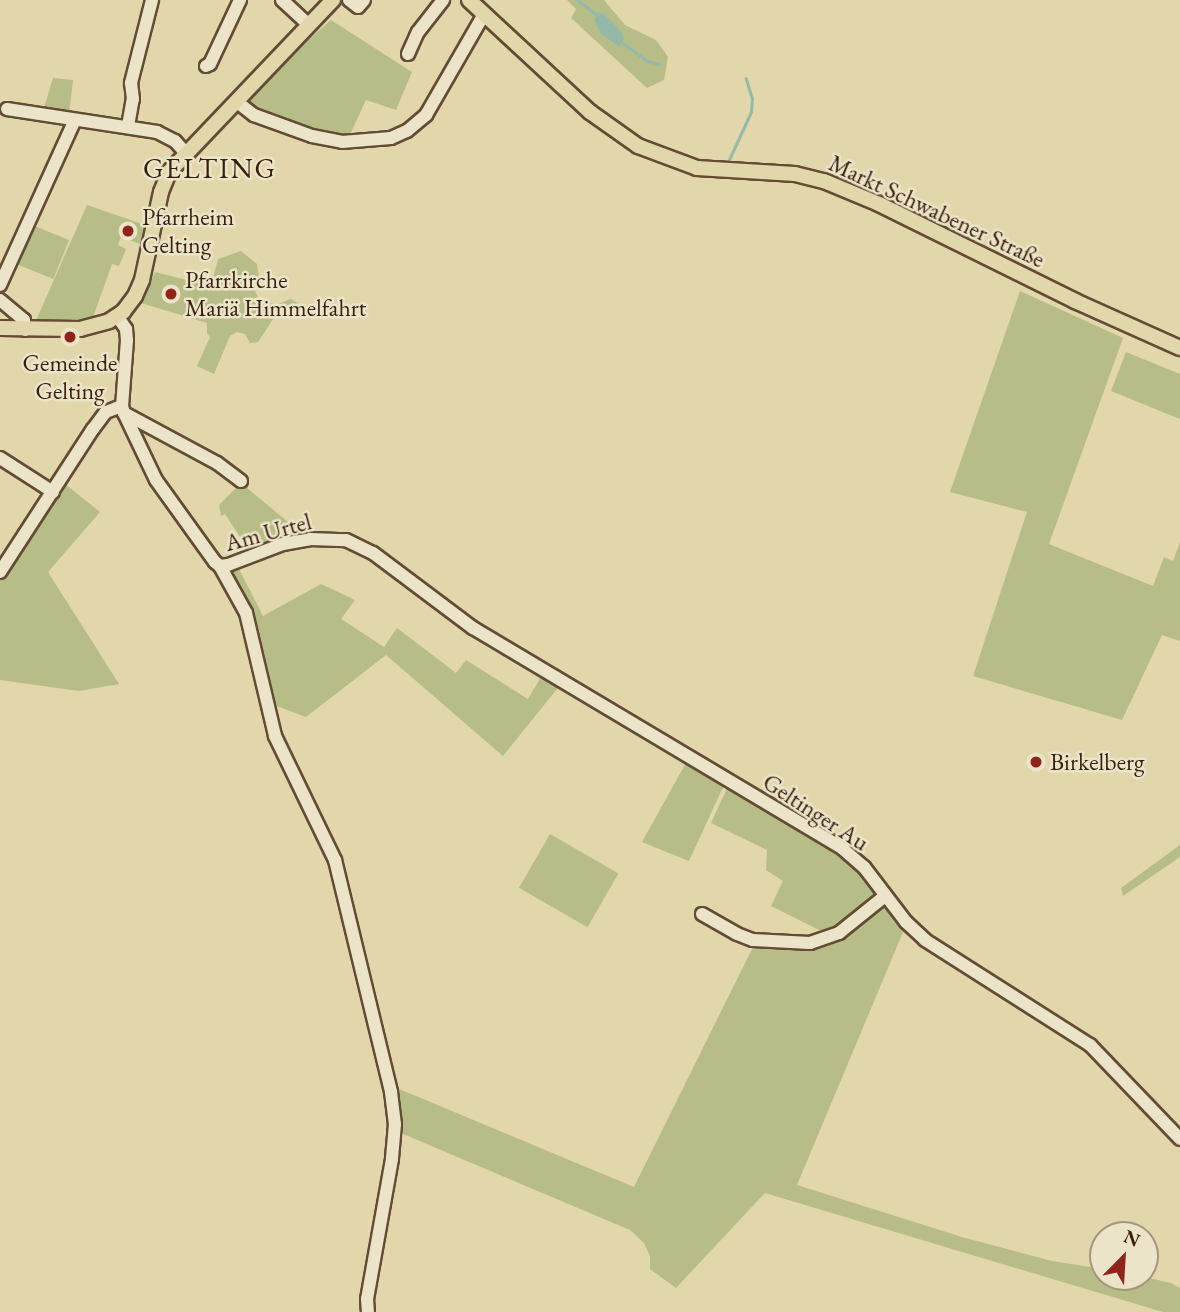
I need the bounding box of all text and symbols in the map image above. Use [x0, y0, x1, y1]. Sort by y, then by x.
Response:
street label: Markt Schwabener Straße [824, 148, 1050, 274]
district label: GELTING [144, 151, 276, 185]
place label: Pfarrheim Gelting [142, 203, 234, 259]
marker: Pfarrheim Gelting [120, 223, 136, 239]
place label: Pfarrkirche Mariä Himmelfahrt [185, 266, 366, 322]
marker: Pfarrkirche Mariä Himmelfahrt [163, 286, 179, 302]
marker: Gemeinde Gelting [62, 329, 78, 345]
place label: Gemeinde Gelting [23, 349, 117, 405]
street label: Am Urtel [222, 507, 314, 557]
place label: Birkelberg [1050, 748, 1145, 776]
marker: Birkelberg [1028, 754, 1044, 770]
street label: Geltinger Au [758, 767, 874, 857]
north arrow [1089, 1221, 1159, 1291]
text: N [1120, 1224, 1144, 1253]

